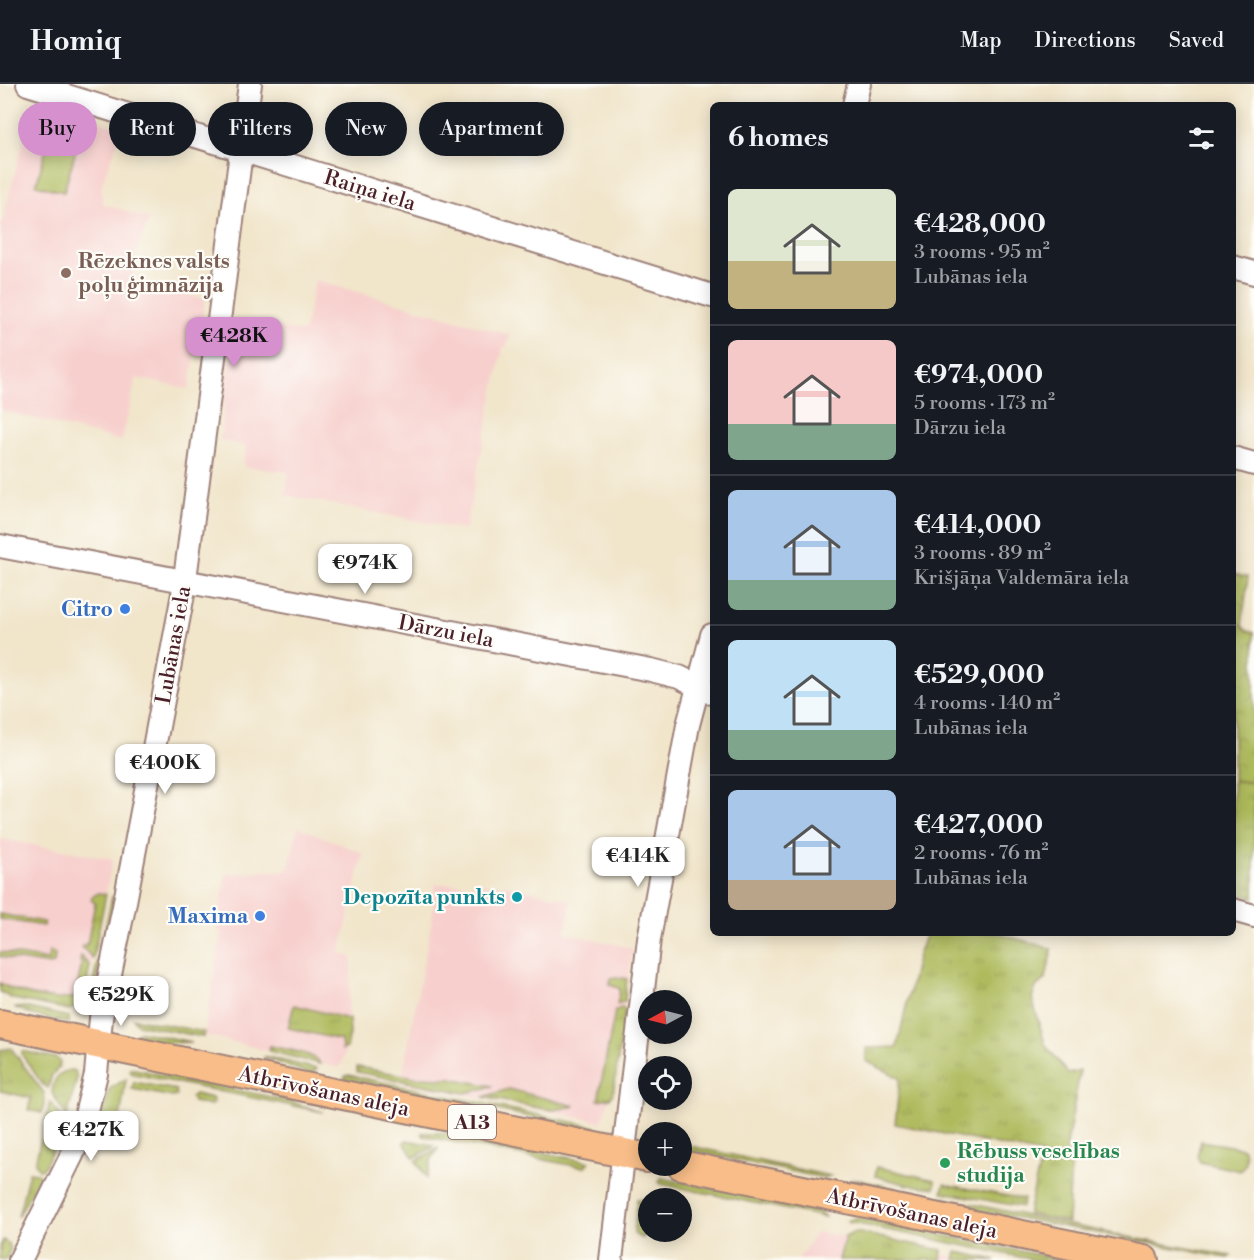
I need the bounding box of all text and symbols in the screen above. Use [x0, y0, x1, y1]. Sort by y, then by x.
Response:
text: Homiq [30, 24, 121, 59]
text: Map [960, 28, 1002, 54]
text: Directions [1035, 28, 1136, 54]
text: Saved [1169, 28, 1224, 54]
chip: Buy [18, 102, 97, 156]
chip: Rent [109, 102, 196, 156]
chip: Filters [208, 102, 313, 156]
chip: New [325, 102, 407, 156]
chip: Apartment [419, 102, 564, 156]
text: 6 homes [728, 122, 829, 154]
icon: filters [1185, 122, 1218, 155]
street label: Raiņa iela [321, 165, 419, 217]
text: €428,000 [914, 208, 1046, 240]
icon: home [776, 213, 848, 285]
text: 3 rooms · 95 m² [914, 240, 1050, 265]
place label: Rēzeknes valsts poļu ģimnāzija [78, 249, 230, 300]
text: Lubānas iela [914, 265, 1028, 290]
marker: Rēzeknes valsts poļu ģimnāzija [59, 266, 73, 280]
pin: €428K [192, 317, 276, 368]
text: €428K [200, 324, 268, 349]
text: €974,000 [914, 359, 1043, 391]
icon: home [776, 364, 848, 436]
text: 5 rooms · 173 m² [914, 391, 1055, 416]
text: Dārzu iela [914, 416, 1006, 441]
text: €414,000 [914, 509, 1042, 541]
icon: home [776, 514, 848, 586]
text: 3 rooms · 89 m² [914, 541, 1051, 566]
pin: €974K [323, 544, 407, 595]
text: €974K [332, 551, 398, 576]
text: Krišjāņa Valdemāra iela [914, 566, 1129, 591]
street label: Lubānas iela [151, 584, 197, 706]
place label: Citro [61, 597, 113, 623]
marker: Citro [118, 602, 132, 616]
street label: Dārzu iela [396, 610, 496, 654]
text: €529,000 [914, 659, 1044, 691]
icon: home [776, 664, 848, 736]
text: 4 rooms · 140 m² [914, 691, 1060, 716]
text: Lubānas iela [914, 716, 1028, 741]
pin: €400K [123, 744, 207, 795]
text: €400K [129, 751, 201, 776]
text: €427,000 [914, 809, 1043, 841]
icon: home [776, 814, 848, 886]
pin: €414K [596, 837, 680, 888]
text: 2 rooms · 76 m² [914, 841, 1048, 866]
text: €414K [606, 844, 670, 869]
text: Lubānas iela [914, 866, 1028, 891]
place label: Depozīta punkts [343, 885, 505, 911]
marker: Depozīta punkts [510, 890, 524, 904]
place label: Maxima [168, 904, 249, 930]
marker: Maxima [253, 909, 267, 923]
pin: €529K [79, 976, 163, 1027]
text: €529K [88, 983, 154, 1008]
north arrow [638, 990, 692, 1044]
map controls [638, 990, 692, 1242]
button: locate [638, 1056, 692, 1110]
street label: Atbrīvošanas aleja [235, 1061, 412, 1123]
road number: A13 [448, 1105, 496, 1139]
pin: €427K [49, 1111, 133, 1162]
text: €427K [58, 1118, 124, 1143]
button: + [638, 1122, 692, 1176]
place label: Rēbuss veselības studija [957, 1139, 1120, 1189]
marker: Rēbuss veselības studija [938, 1156, 952, 1170]
street label: Atbrīvošanas aleja [823, 1183, 1000, 1245]
button: − [638, 1188, 692, 1242]

